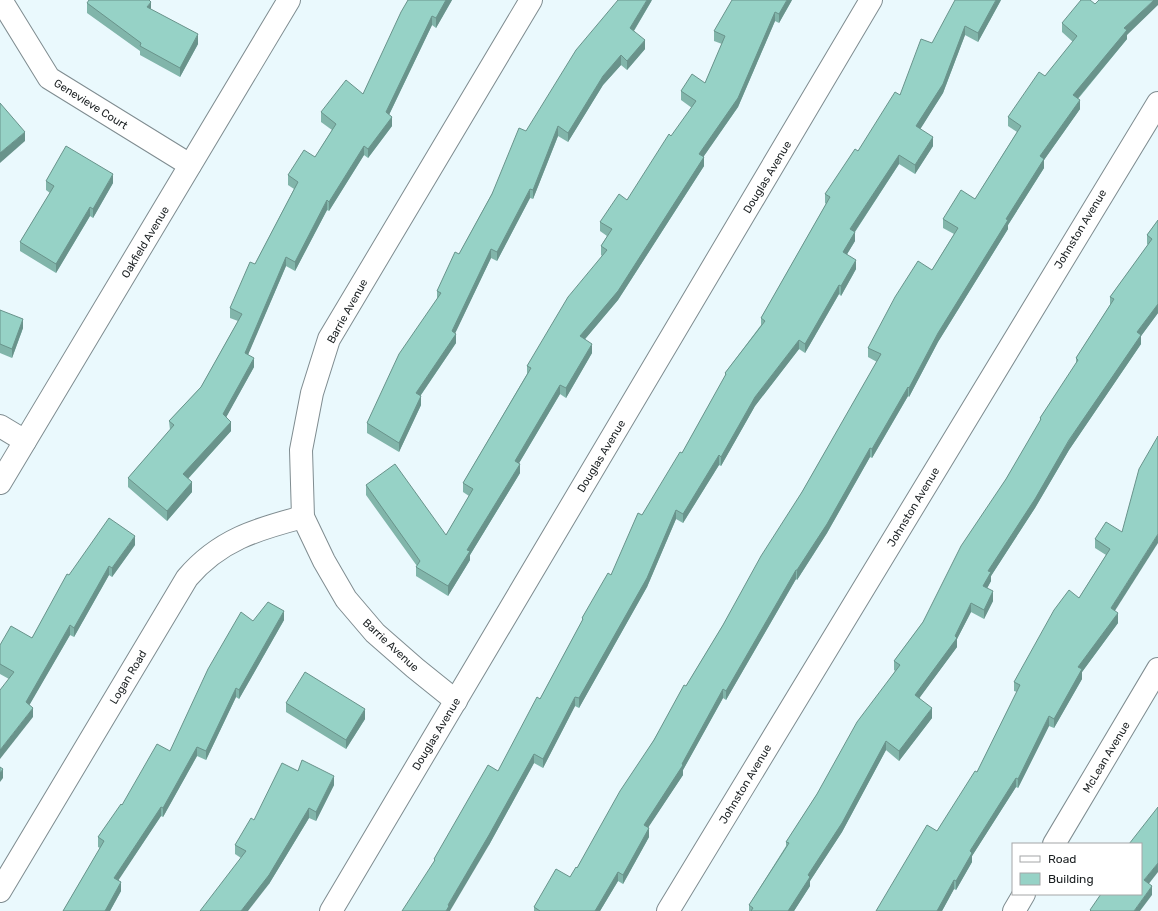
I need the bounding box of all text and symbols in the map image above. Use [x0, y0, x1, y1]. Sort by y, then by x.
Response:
street label: Genevieve Court [51, 77, 131, 133]
street label: Douglas Avenue [741, 139, 794, 216]
street label: Johnston Avenue [1052, 187, 1109, 271]
street label: Oakfield Avenue [119, 204, 172, 281]
street label: Barrie Avenue [324, 277, 370, 346]
street label: Douglas Avenue [575, 418, 628, 495]
street label: Johnston Avenue [885, 465, 942, 549]
street label: Barrie Avenue [360, 616, 421, 675]
street label: Logan Road [107, 648, 150, 707]
street label: Douglas Avenue [410, 696, 463, 773]
street label: McLean Avenue [1080, 719, 1133, 795]
street label: Johnston Avenue [717, 742, 774, 826]
legend [1012, 843, 1142, 895]
text: Road [1048, 852, 1076, 866]
text: Building [1048, 872, 1094, 886]

